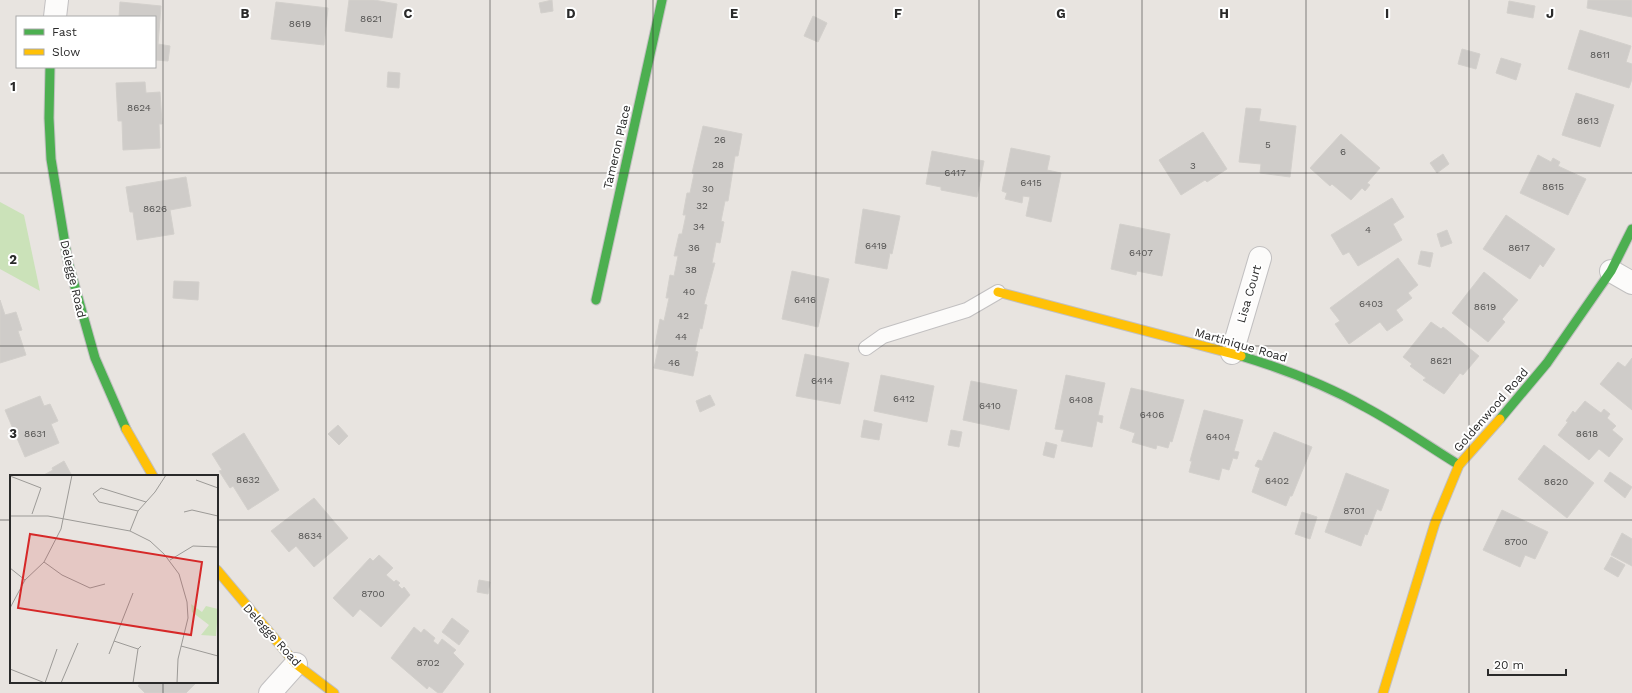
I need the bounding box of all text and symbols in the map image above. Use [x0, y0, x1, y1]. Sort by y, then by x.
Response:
text: B [241, 6, 250, 21]
text: C [404, 6, 413, 21]
text: D [566, 6, 576, 21]
text: E [730, 6, 738, 21]
text: F [894, 6, 902, 21]
text: G [1056, 6, 1066, 21]
text: H [1219, 6, 1229, 21]
text: I [1385, 6, 1389, 21]
text: J [1546, 6, 1554, 21]
house number: 8621 [360, 13, 382, 24]
legend [16, 16, 156, 68]
house number: 8619 [289, 18, 311, 29]
text: Fast [52, 25, 77, 39]
text: Slow [52, 45, 80, 59]
house number: 8611 [1590, 49, 1610, 60]
text: 1 [10, 79, 16, 94]
house number: 8624 [127, 102, 151, 113]
street label: Tameron Place [601, 103, 634, 190]
house number: 8613 [1577, 115, 1599, 126]
house number: 26 [714, 134, 726, 145]
house number: 5 [1265, 139, 1271, 150]
house number: 6 [1340, 146, 1346, 157]
house number: 28 [712, 159, 724, 170]
house number: 3 [1190, 160, 1196, 171]
house number: 6417 [944, 167, 966, 178]
house number: 6415 [1020, 177, 1042, 188]
house number: 8615 [1542, 181, 1564, 192]
house number: 30 [702, 183, 714, 194]
house number: 32 [696, 200, 708, 211]
house number: 8626 [143, 203, 167, 214]
house number: 34 [693, 221, 705, 232]
house number: 4 [1365, 224, 1371, 235]
street label: Delegge Road [57, 239, 89, 319]
house number: 6419 [865, 240, 887, 251]
house number: 36 [688, 242, 700, 253]
house number: 8617 [1508, 242, 1530, 253]
house number: 6407 [1129, 247, 1153, 258]
text: 2 [9, 252, 17, 267]
street label: Lisa Court [1234, 263, 1264, 325]
house number: 38 [685, 264, 697, 275]
house number: 40 [683, 286, 695, 297]
house number: 6416 [794, 294, 816, 305]
house number: 6403 [1359, 298, 1383, 309]
house number: 8619 [1474, 301, 1496, 312]
house number: 42 [677, 310, 689, 321]
street label: Martinique Road [1193, 325, 1289, 365]
house number: 44 [675, 331, 687, 342]
house number: 8621 [1430, 355, 1452, 366]
house number: 46 [668, 357, 680, 368]
street label: Goldenwood Road [1451, 365, 1531, 455]
house number: 6414 [811, 375, 833, 386]
house number: 6412 [893, 393, 915, 404]
house number: 6408 [1069, 394, 1093, 405]
house number: 6410 [979, 400, 1001, 411]
house number: 6406 [1140, 409, 1164, 420]
text: 3 [9, 426, 17, 441]
house number: 8631 [24, 428, 46, 439]
house number: 8618 [1576, 428, 1598, 439]
house number: 6404 [1206, 431, 1230, 442]
house number: 8632 [236, 474, 260, 485]
inset map [10, 475, 218, 683]
house number: 6402 [1265, 475, 1289, 486]
house number: 8620 [1544, 476, 1568, 487]
house number: 8701 [1343, 505, 1365, 516]
house number: 8634 [298, 530, 322, 541]
house number: 8700 [1504, 536, 1528, 547]
house number: 8700 [361, 588, 385, 599]
street label: Delegge Road [240, 601, 304, 669]
scale bar [1488, 651, 1566, 677]
house number: 8702 [416, 657, 440, 668]
text: 20 m [1494, 658, 1524, 672]

